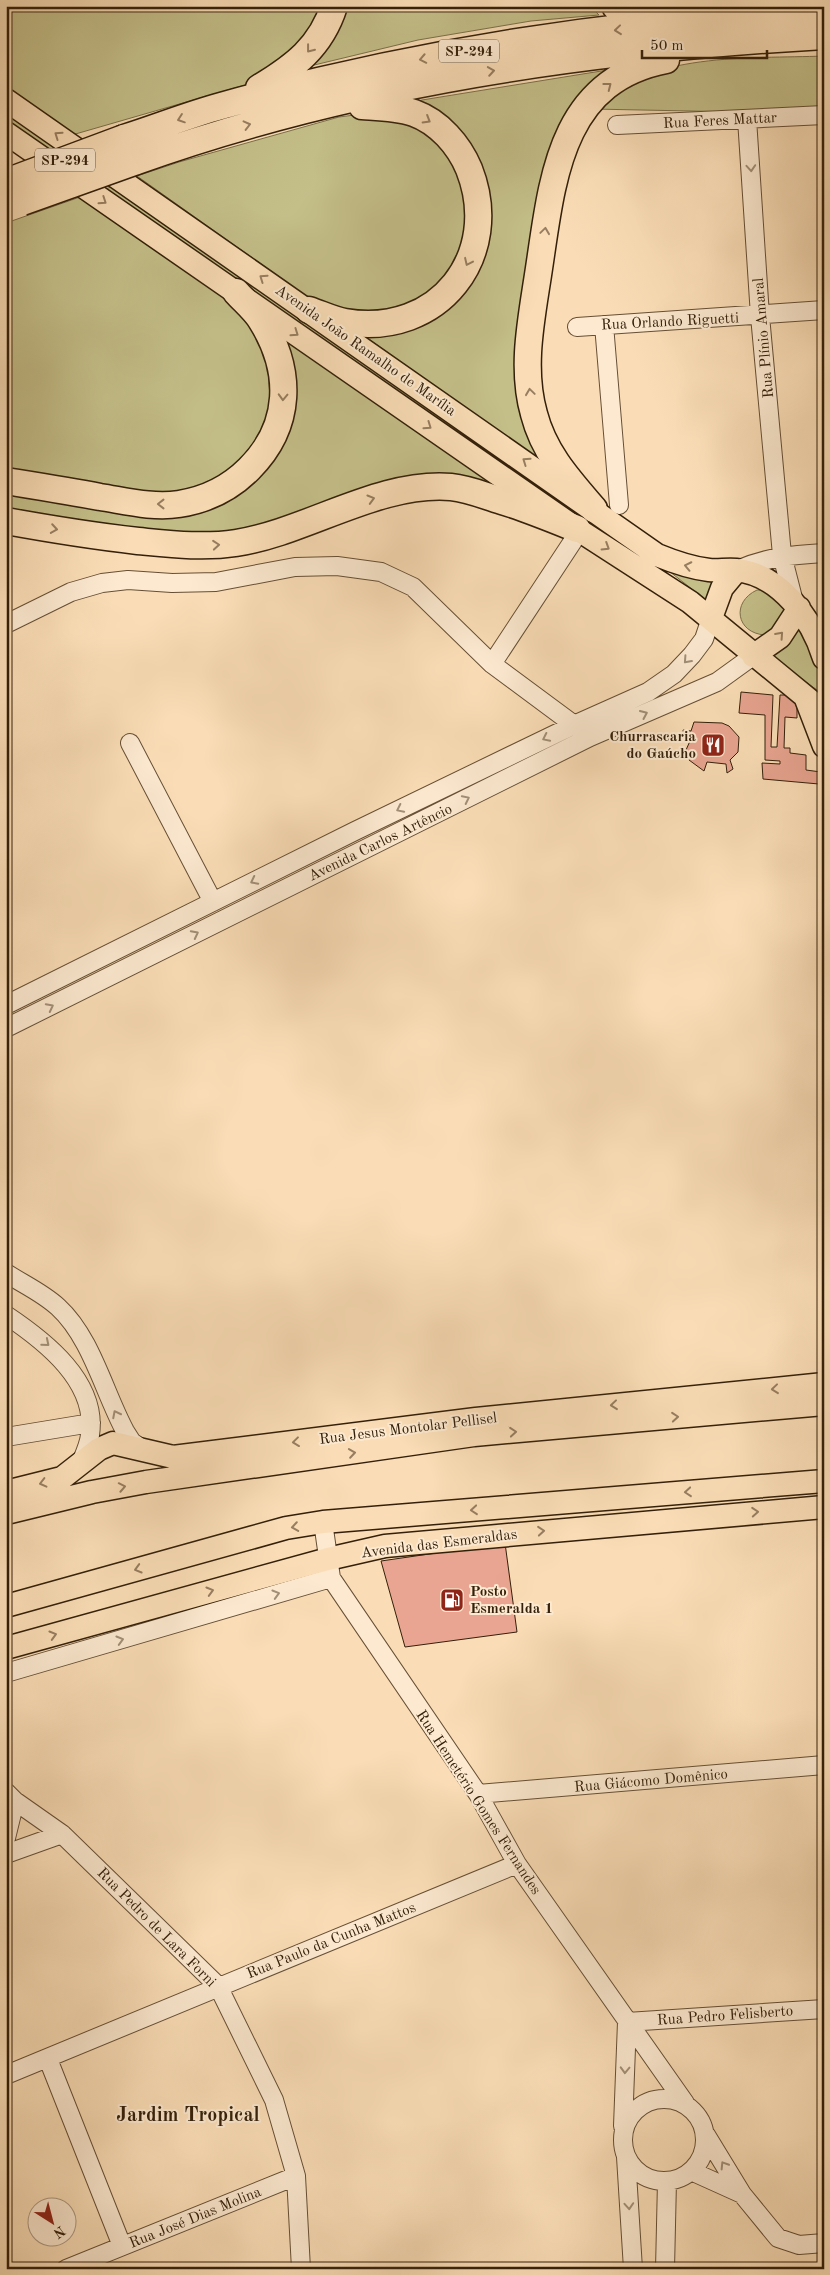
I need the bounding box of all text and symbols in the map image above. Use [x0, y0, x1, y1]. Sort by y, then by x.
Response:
one-way arrow [614, 24, 622, 35]
scale bar [642, 28, 768, 60]
text: 50 m [650, 39, 684, 54]
road number: SP-294 [439, 40, 499, 62]
one-way arrow [307, 43, 316, 52]
one-way arrow [419, 53, 428, 64]
one-way arrow [487, 67, 496, 77]
one-way arrow [602, 83, 611, 92]
street label: Rua Feres Mattar [663, 111, 777, 132]
one-way arrow [177, 114, 185, 124]
one-way arrow [421, 114, 430, 124]
one-way arrow [243, 120, 252, 131]
one-way arrow [54, 132, 64, 141]
road number: SP-294 [35, 148, 95, 172]
one-way arrow [745, 164, 756, 172]
one-way arrow [98, 195, 107, 204]
one-way arrow [539, 227, 549, 235]
one-way arrow [463, 257, 474, 266]
one-way arrow [259, 275, 269, 284]
street label: Rua Plínio Amaral [752, 277, 777, 399]
street label: Avenida João Ramalho de Marília [272, 283, 459, 420]
street label: Rua Orlando Riguetti [601, 311, 740, 334]
one-way arrow [289, 327, 299, 336]
one-way arrow [525, 388, 536, 396]
one-way arrow [278, 393, 288, 401]
one-way arrow [423, 420, 432, 429]
one-way arrow [522, 458, 531, 467]
one-way arrow [367, 494, 375, 505]
one-way arrow [157, 499, 165, 510]
one-way arrow [50, 524, 59, 534]
one-way arrow [212, 540, 220, 551]
one-way arrow [600, 541, 609, 550]
one-way arrow [684, 561, 693, 572]
one-way arrow [774, 632, 783, 641]
one-way arrow [684, 655, 693, 664]
one-way arrow [639, 709, 648, 720]
place label: Churrascaria do Gaúcho [609, 730, 696, 762]
one-way arrow [542, 732, 551, 742]
restaurant icon: Churrascaria do Gaúcho [700, 732, 726, 758]
one-way arrow [461, 795, 470, 805]
street label: Avenida Carlos Artêncio [306, 802, 455, 885]
one-way arrow [396, 803, 405, 813]
one-way arrow [251, 875, 260, 885]
one-way arrow [190, 930, 199, 940]
one-way arrow [45, 1002, 54, 1013]
one-way arrow [40, 1338, 49, 1347]
one-way arrow [771, 1383, 779, 1394]
one-way arrow [609, 1399, 617, 1410]
one-way arrow [112, 1410, 122, 1419]
street label: Rua Jesus Montolar Pellisel [318, 1411, 498, 1448]
one-way arrow [671, 1412, 679, 1423]
one-way arrow [509, 1427, 517, 1438]
one-way arrow [291, 1436, 299, 1447]
one-way arrow [348, 1448, 356, 1459]
one-way arrow [38, 1477, 47, 1488]
one-way arrow [118, 1482, 126, 1492]
one-way arrow [684, 1486, 692, 1497]
one-way arrow [469, 1504, 477, 1515]
one-way arrow [751, 1506, 759, 1517]
one-way arrow [290, 1521, 299, 1531]
one-way arrow [537, 1526, 545, 1537]
street label: Avenida das Esmeraldas [360, 1527, 518, 1562]
one-way arrow [134, 1564, 142, 1574]
place label: Posto Esmeralda 1 [470, 1585, 553, 1617]
one-way arrow [205, 1587, 213, 1597]
fuel station icon: Posto Esmeralda 1 [439, 1587, 465, 1613]
one-way arrow [271, 1589, 280, 1599]
one-way arrow [49, 1630, 57, 1640]
one-way arrow [116, 1635, 124, 1645]
street label: Rua Hemetério Gomes Fernandes [412, 1708, 543, 1898]
street label: Rua Giácomo Domênico [574, 1767, 729, 1796]
street label: Rua Pedro de Lara Forni [94, 1866, 218, 1990]
street label: Rua Paulo da Cunha Mattos [245, 1901, 418, 1982]
street label: Rua Pedro Felisberto [657, 2004, 794, 2029]
one-way arrow [620, 2067, 630, 2075]
district label: Jardim Tropical [116, 2106, 260, 2126]
one-way arrow [721, 2161, 730, 2170]
street label: Rua José Dias Molina [127, 2185, 264, 2252]
north arrow [28, 2198, 78, 2248]
one-way arrow [624, 2202, 635, 2210]
text: N [50, 2223, 67, 2241]

